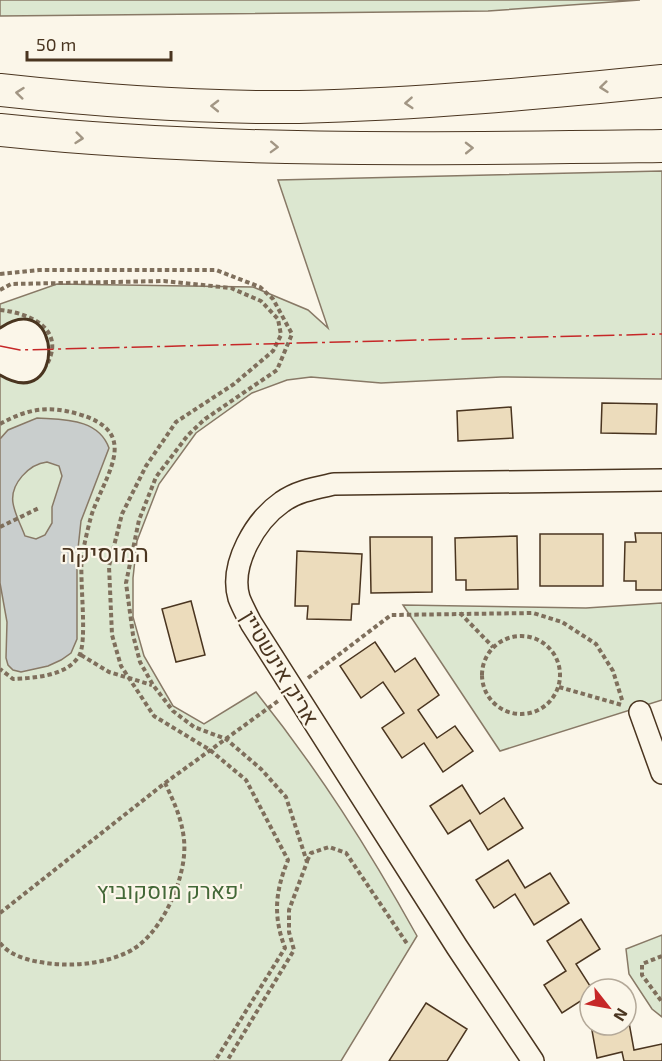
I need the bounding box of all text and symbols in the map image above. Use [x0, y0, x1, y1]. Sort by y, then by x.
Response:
scale bar [27, 24, 171, 62]
text: 50 m [36, 33, 76, 55]
one-way arrow [599, 80, 608, 93]
one-way arrow [16, 87, 25, 99]
one-way arrow [405, 96, 414, 109]
one-way arrow [210, 100, 219, 112]
one-way arrow [75, 131, 84, 144]
one-way arrow [269, 141, 278, 154]
one-way arrow [464, 142, 473, 154]
district label: המוסיקה [61, 538, 149, 567]
street label: אריק אינשטיין [237, 605, 325, 729]
park label: פארק מוסקוביץ' [97, 877, 243, 903]
north arrow [578, 977, 638, 1037]
text: N [610, 1005, 632, 1025]

